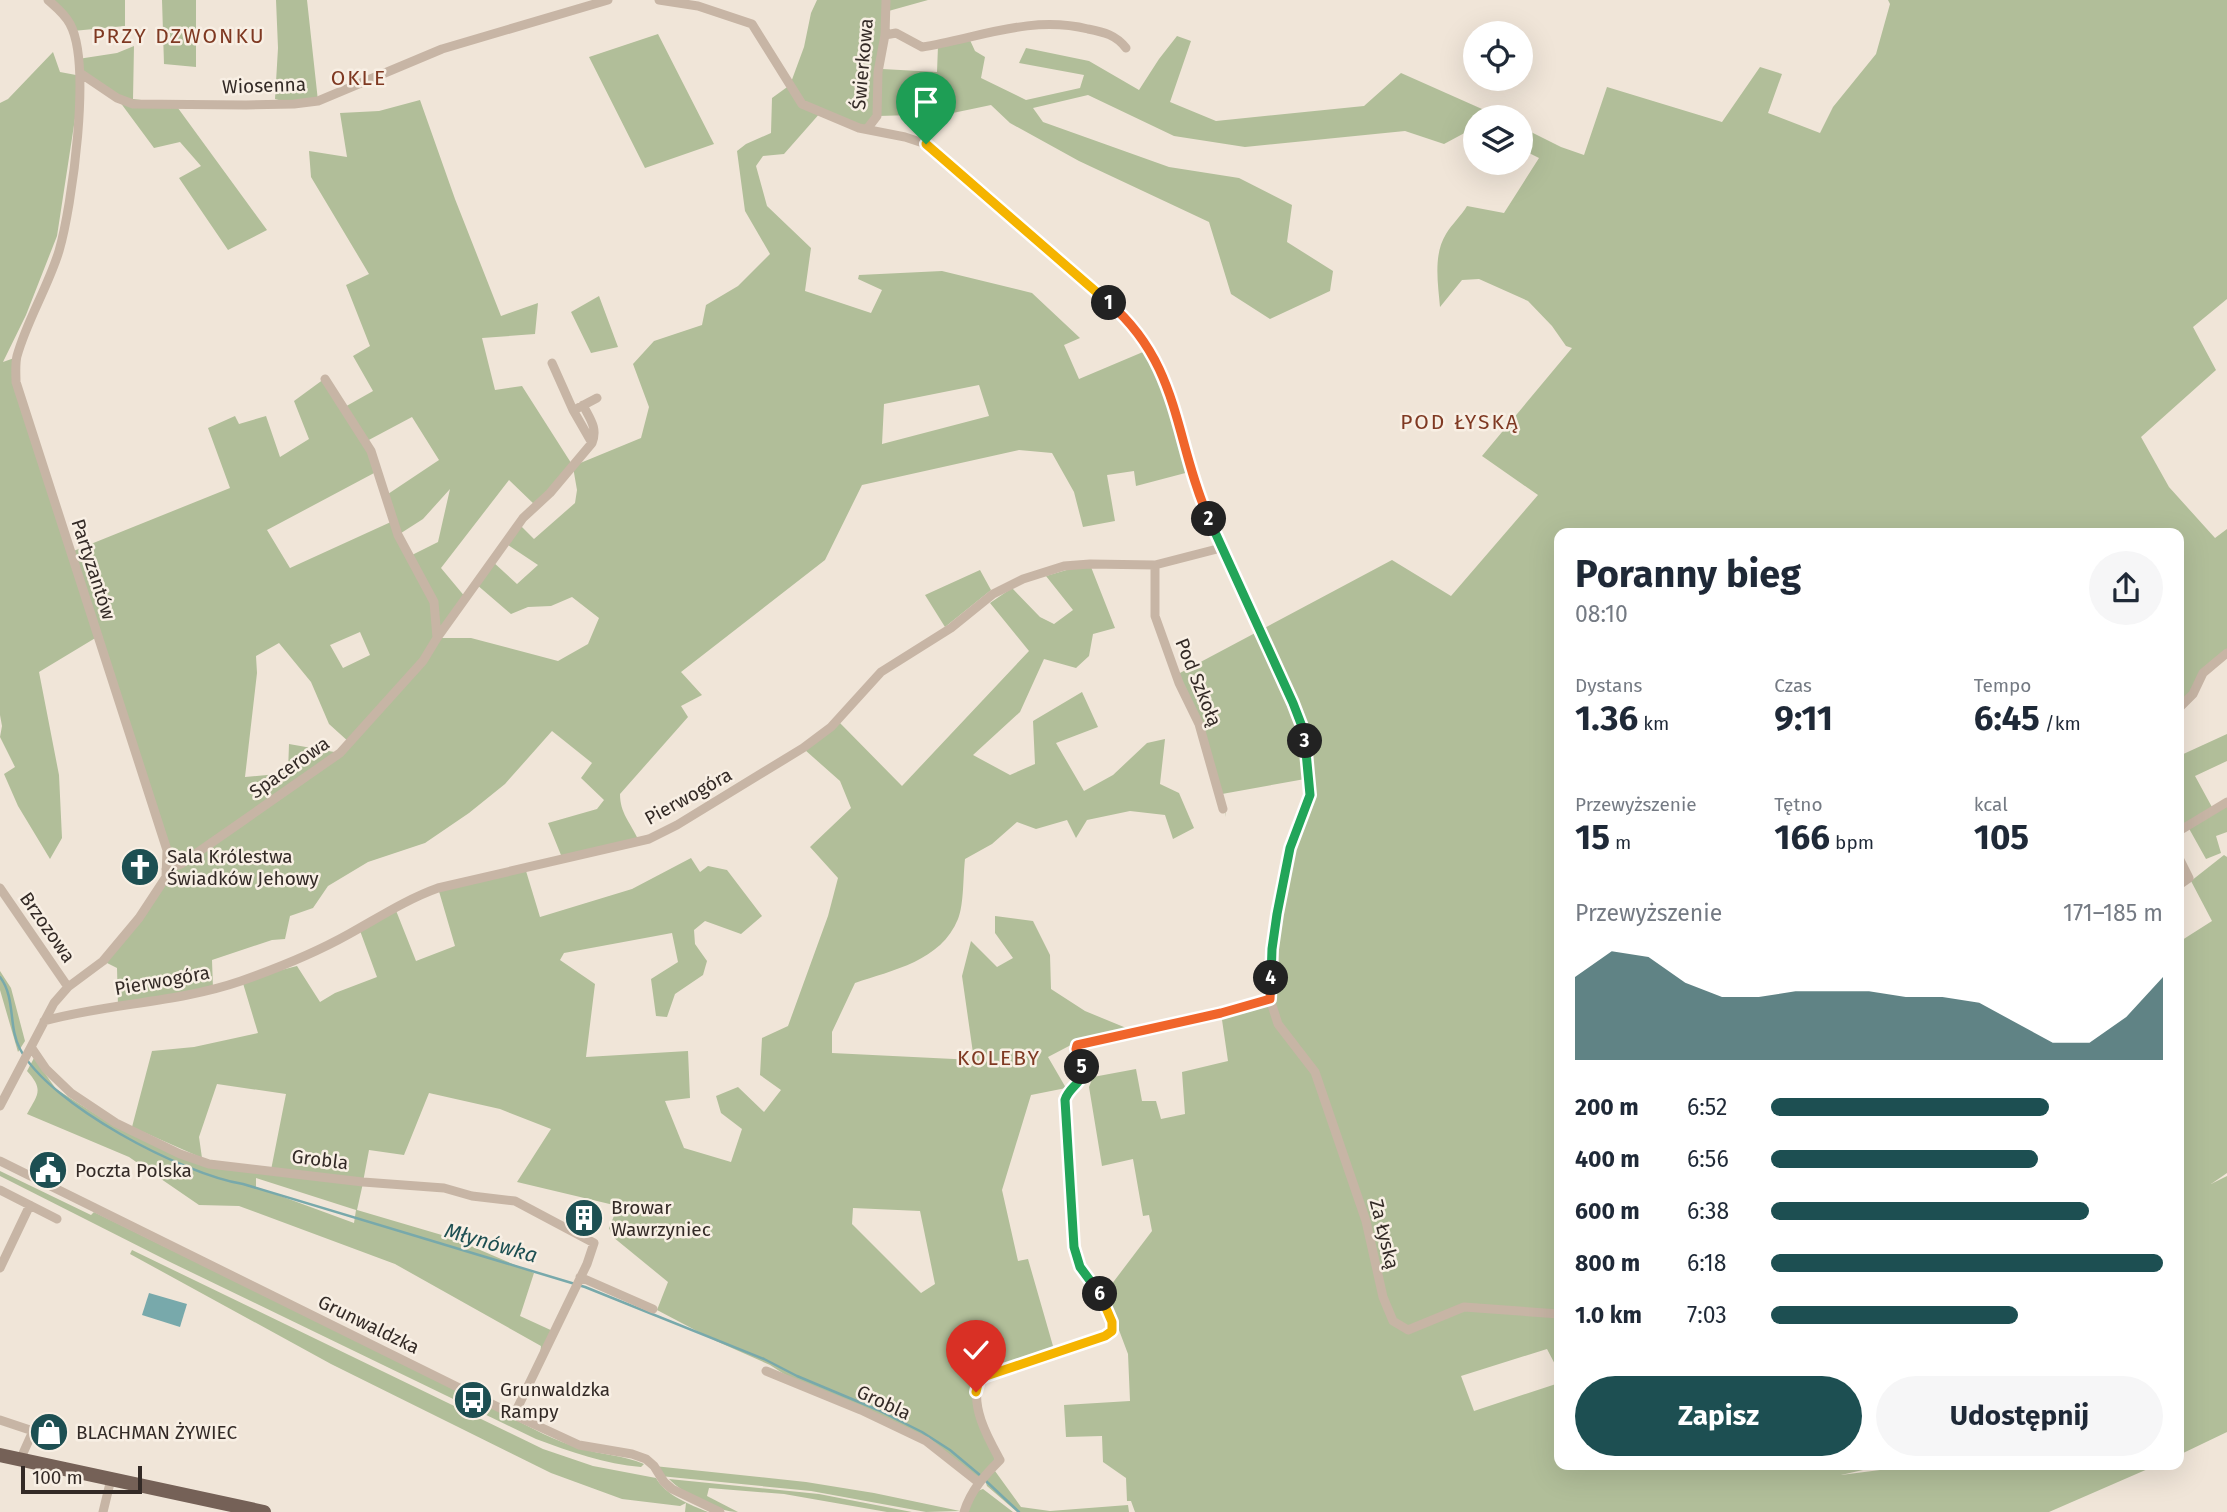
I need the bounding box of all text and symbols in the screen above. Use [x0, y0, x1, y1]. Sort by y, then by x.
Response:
street label: Świerkowa [847, 18, 878, 111]
map controls [1463, 21, 1533, 175]
button: locate [1463, 21, 1533, 91]
district label: PRZY DZWONKU [92, 23, 266, 49]
district label: OKLE [331, 65, 387, 91]
pin [896, 72, 956, 144]
street label: Wiosenna [222, 73, 306, 98]
icon: arrive [907, 83, 945, 121]
button: layers [1463, 105, 1533, 175]
pin: 1 [1092, 286, 1126, 320]
text: 1 [1104, 291, 1113, 314]
district label: POD ŁYSKĄ [1400, 409, 1520, 435]
pin: 2 [1192, 502, 1226, 536]
text: 2 [1204, 507, 1213, 530]
street label: Partyzantów [66, 516, 121, 623]
text: Poranny bieg [1575, 551, 1801, 597]
button: share [2089, 551, 2163, 625]
text: 08:10 [1575, 600, 1628, 628]
street label: Pod Szkołą [1170, 635, 1227, 730]
text: Dystans [1575, 674, 1642, 697]
text: Czas [1774, 674, 1812, 697]
text: Tempo [1974, 674, 2031, 697]
text: 1.36 [1575, 697, 1638, 739]
text: 9:11 [1774, 697, 1833, 739]
text: 6:45 [1974, 697, 2040, 739]
text: km [1638, 712, 1669, 735]
text: /km [2040, 712, 2081, 735]
pin: 3 [1288, 724, 1322, 758]
text: 3 [1300, 729, 1309, 752]
street label: Spacerowa [245, 731, 334, 803]
street label: Pierwogóra [640, 763, 736, 830]
text: Przewyższenie [1575, 793, 1697, 816]
text: Tętno [1774, 793, 1823, 816]
text: kcal [1974, 793, 2008, 816]
text: 15 [1575, 816, 1610, 858]
text: 166 [1774, 816, 1830, 858]
text: 105 [1974, 816, 2029, 858]
text: m [1610, 831, 1631, 854]
text: bpm [1830, 831, 1874, 854]
place label: Sala Królestwa Świadków Jehowy [167, 845, 319, 890]
church icon: Sala Królestwa Świadków Jehowy [119, 846, 161, 888]
street label: Brzozowa [15, 888, 80, 967]
text: Przewyższenie [1575, 899, 1722, 927]
text: 171–185 m [2063, 899, 2163, 927]
pin: 4 [1254, 960, 1288, 996]
street label: Pierwogóra [113, 961, 212, 1000]
text: 4 [1265, 966, 1276, 989]
district label: KOLEBY [957, 1045, 1041, 1071]
pin: 5 [1064, 1050, 1100, 1084]
text: 5 [1076, 1055, 1087, 1078]
text: 200 m [1575, 1093, 1639, 1121]
text: 6:52 [1687, 1093, 1728, 1121]
street label: Grobla [290, 1145, 350, 1174]
text: 400 m [1575, 1145, 1640, 1173]
text: 6:56 [1687, 1145, 1729, 1173]
public building icon: Poczta Polska [27, 1149, 69, 1191]
place label: Poczta Polska [75, 1159, 192, 1182]
place label: Browar Wawrzyniec [611, 1196, 711, 1241]
building icon: Browar Wawrzyniec [563, 1197, 605, 1239]
street label: Za Łyską [1365, 1197, 1404, 1272]
text: 600 m [1575, 1197, 1640, 1225]
text: 6:38 [1687, 1197, 1729, 1225]
water label: Młynówka [442, 1217, 540, 1269]
text: 800 m [1575, 1249, 1640, 1277]
text: 6:18 [1687, 1249, 1727, 1277]
pin: 6 [1082, 1276, 1118, 1312]
text: 6 [1094, 1282, 1105, 1305]
street label: Grunwaldzka [314, 1290, 423, 1359]
text: 1.0 km [1575, 1301, 1642, 1329]
text: 7:03 [1687, 1301, 1727, 1329]
pin [946, 1320, 1006, 1392]
icon: check [957, 1331, 995, 1369]
button: Zapisz [1575, 1376, 1862, 1456]
button: Udostępnij [1876, 1376, 2163, 1456]
place label: Grunwaldzka Rampy [500, 1378, 610, 1423]
bus stop icon: Grunwaldzka Rampy [452, 1379, 494, 1421]
street label: Grobla [853, 1380, 914, 1425]
shop icon: BLACHMAN ŻYWIEC [28, 1411, 70, 1453]
place label: BLACHMAN ŻYWIEC [76, 1421, 238, 1444]
scale bar [21, 1463, 142, 1495]
text: 100 m [32, 1466, 83, 1489]

